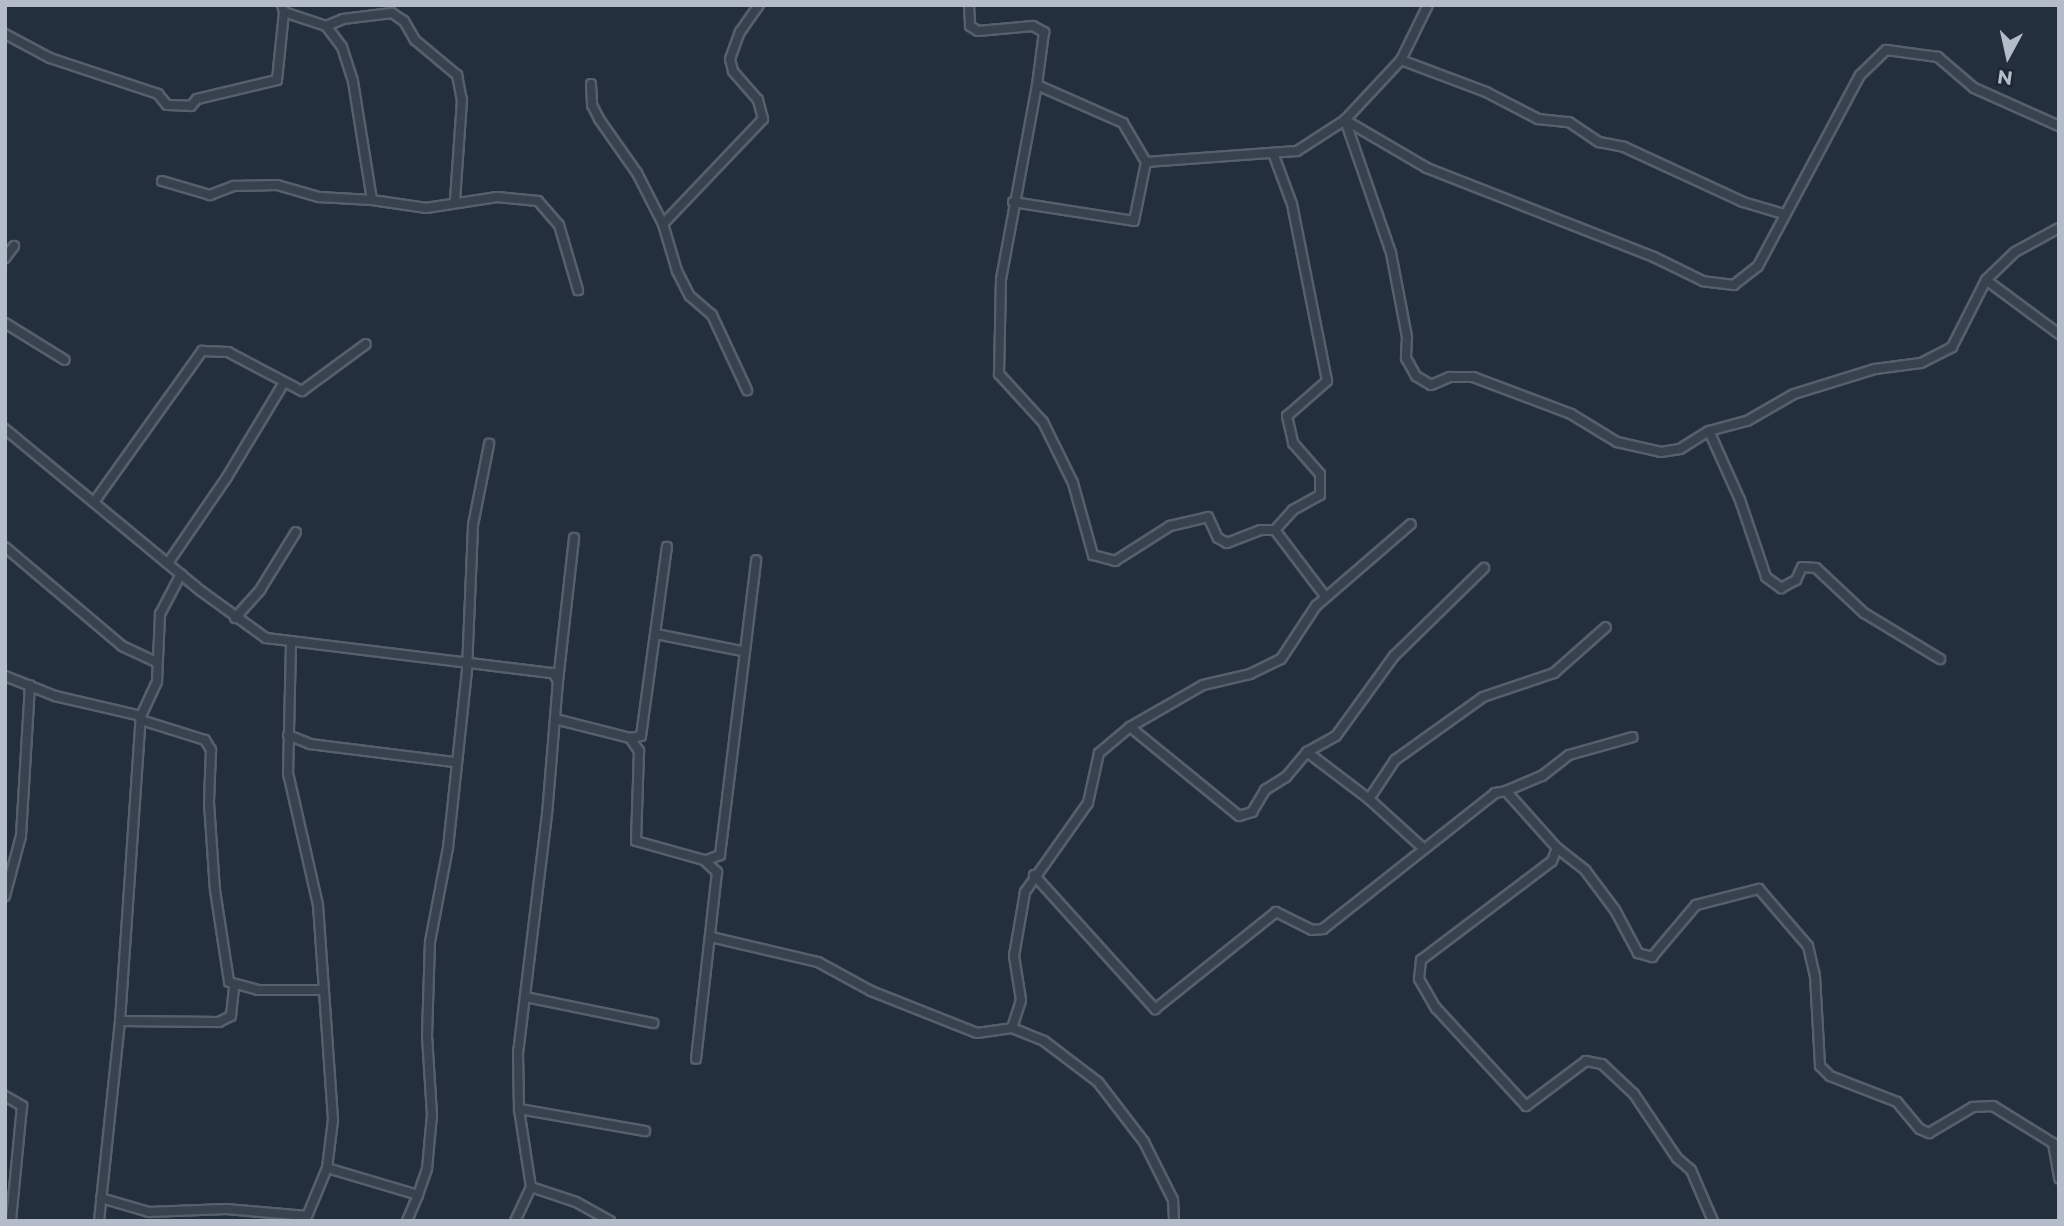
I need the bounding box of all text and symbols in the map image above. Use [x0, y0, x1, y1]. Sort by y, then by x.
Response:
north arrow [1973, 21, 2043, 91]
text: N [1996, 65, 2014, 90]

